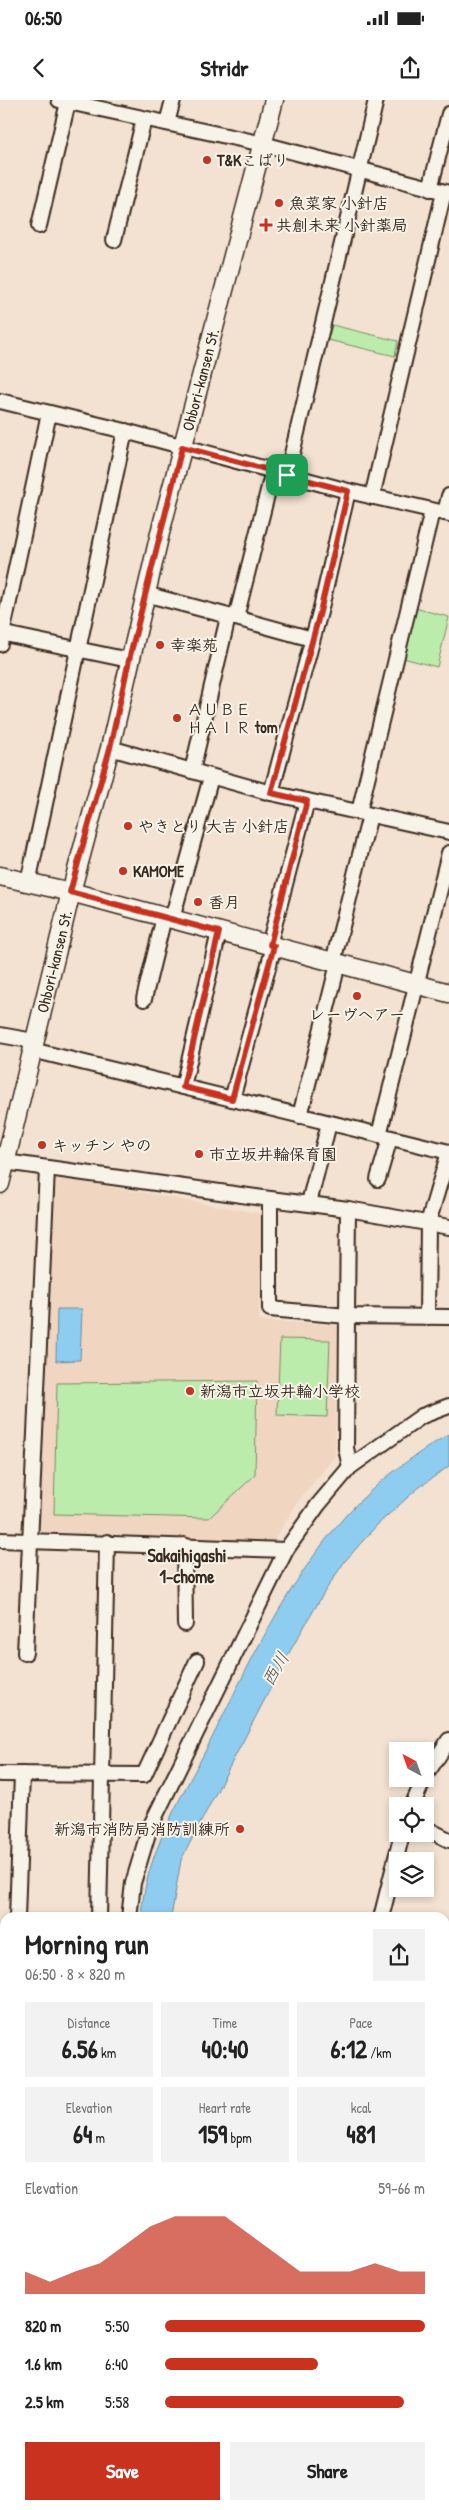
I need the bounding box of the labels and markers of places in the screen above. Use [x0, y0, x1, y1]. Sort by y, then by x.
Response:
place label: T&Kこばり [216, 149, 289, 171]
marker: T&Kこばり [201, 154, 213, 166]
place label: 魚菜家 小針店 [289, 192, 389, 214]
marker: 魚菜家 小針店 [273, 197, 285, 209]
place label: 共創未来 小針薬局 [276, 214, 408, 236]
marker: 共創未来 小針薬局 [260, 219, 272, 231]
pin [266, 454, 308, 496]
place label: 幸楽苑 [170, 634, 218, 656]
marker: 幸楽苑 [154, 639, 166, 651]
place label: ＡＵＢＥ ＨＡＩＲ tom [187, 698, 278, 738]
marker: ＡＵＢＥ ＨＡＩＲ tom [171, 712, 183, 724]
place label: やきとり 大吉 小針店 [138, 815, 289, 837]
marker: やきとり 大吉 小針店 [122, 820, 134, 832]
place label: KAMOME [133, 860, 185, 882]
marker: KAMOME [117, 865, 129, 877]
place label: 香月 [208, 891, 240, 913]
marker: 香月 [192, 896, 204, 908]
marker: レーヴヘアー [351, 990, 363, 1002]
place label: レーヴヘアー [309, 1003, 405, 1025]
place label: キッチン やの [52, 1134, 152, 1156]
marker: キッチン やの [36, 1139, 48, 1151]
place label: 市立坂井輪保育園 [209, 1143, 337, 1165]
marker: 市立坂井輪保育園 [193, 1148, 205, 1160]
place label: 新潟市立坂井輪小学校 [200, 1380, 360, 1402]
marker: 新潟市立坂井輪小学校 [184, 1385, 196, 1397]
place label: 新潟市消防局消防訓練所 [54, 1818, 230, 1840]
marker: 新潟市消防局消防訓練所 [234, 1823, 246, 1835]

